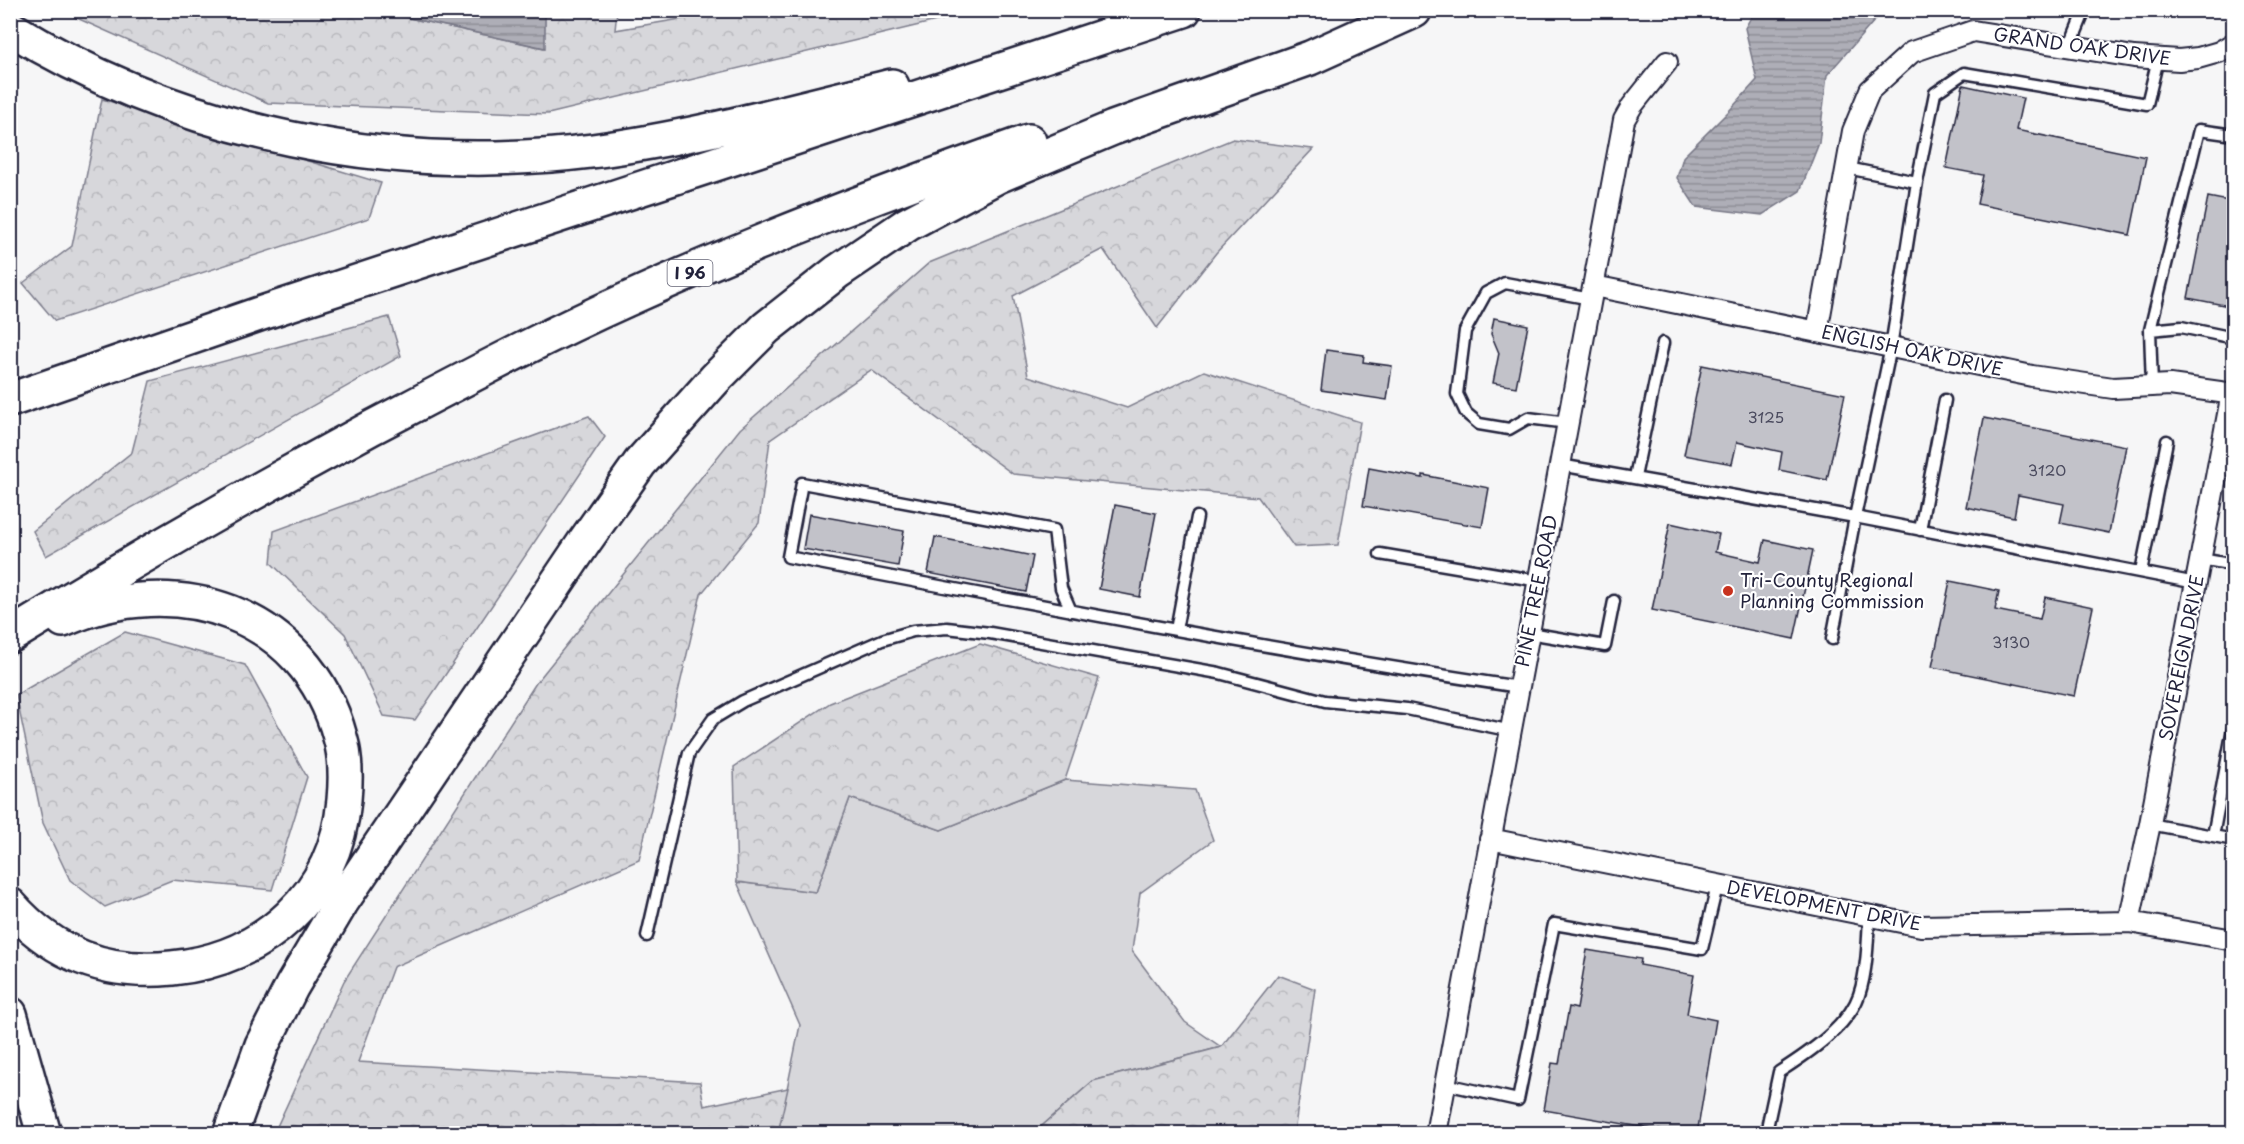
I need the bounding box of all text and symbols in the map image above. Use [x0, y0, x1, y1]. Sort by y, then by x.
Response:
street label: GRAND OAK DRIVE [1992, 20, 2173, 71]
road number: I 96 [668, 260, 712, 286]
street label: ENGLISH OAK DRIVE [1819, 317, 2005, 382]
house number: 3125 [1748, 405, 1784, 428]
house number: 3120 [2028, 458, 2066, 481]
street label: PINE TREE ROAD [1508, 513, 1563, 669]
place label: Tri-County Regional Planning Commission [1740, 566, 1924, 614]
street label: SOVEREIGN DRIVE [2151, 572, 2210, 743]
marker: Tri-County Regional Planning Commission [1721, 584, 1735, 598]
house number: 3130 [1992, 630, 2030, 653]
street label: DEVELOPMENT DRIVE [1725, 872, 1924, 937]

